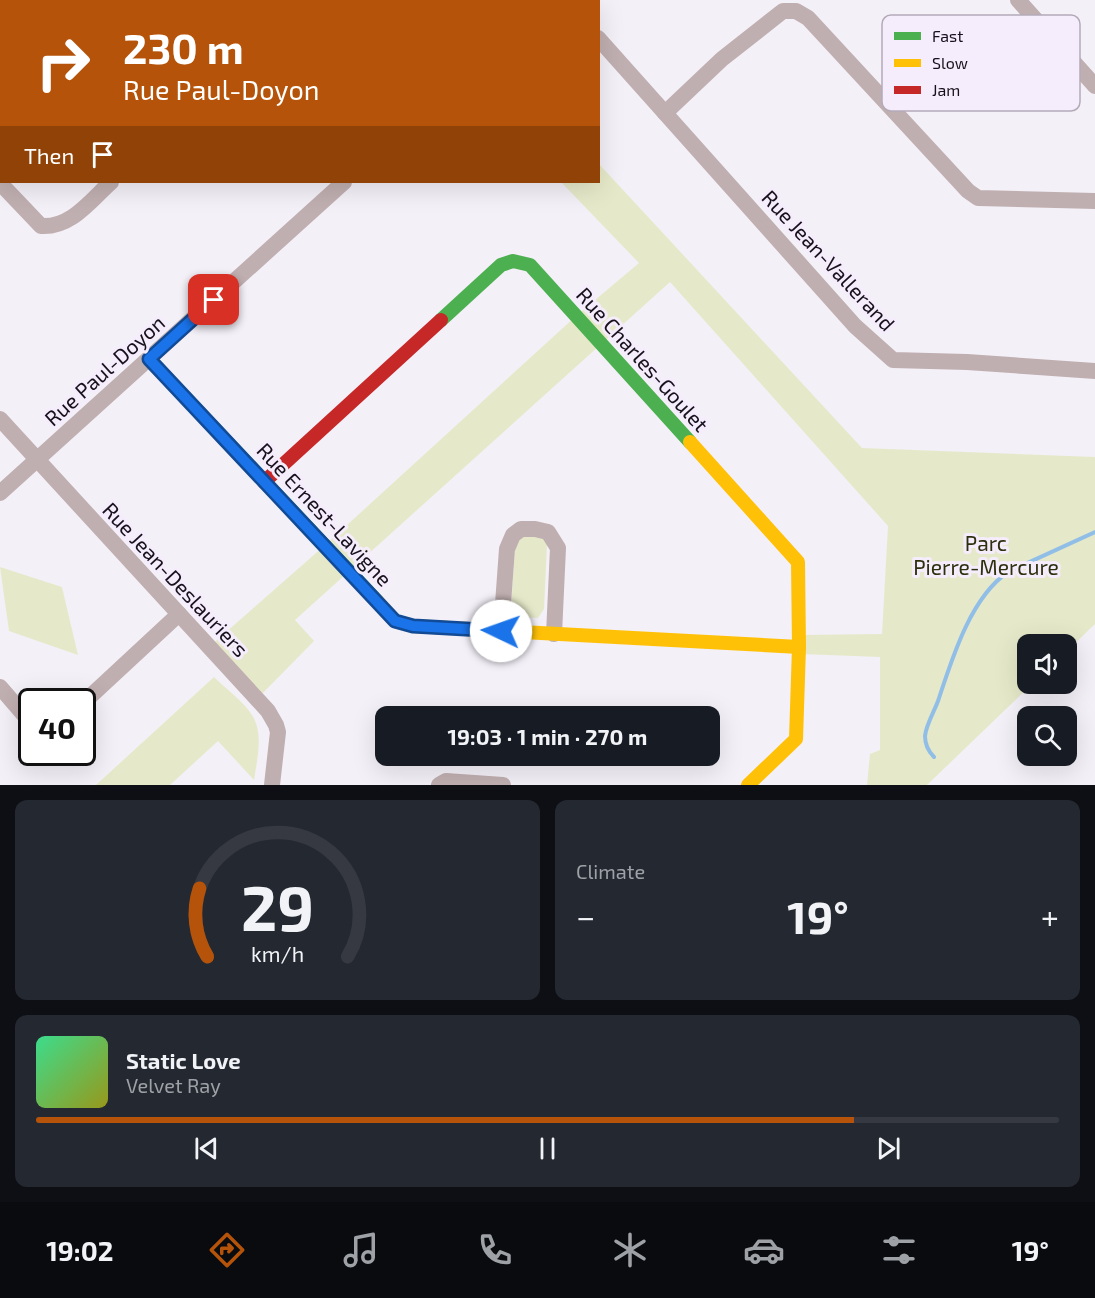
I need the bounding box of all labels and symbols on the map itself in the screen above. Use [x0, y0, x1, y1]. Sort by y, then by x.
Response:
legend [882, 15, 1080, 111]
text: Fast [932, 26, 963, 45]
text: Slow [932, 53, 968, 72]
text: Jam [932, 80, 960, 99]
street label: Rue Jean-Vallerand [757, 184, 901, 336]
pin [188, 274, 239, 325]
street label: Rue Charles-Goulet [572, 282, 714, 436]
street label: Rue Paul-Doyon [39, 310, 169, 430]
street label: Rue Ernest-Lavigne [252, 437, 398, 591]
street label: Rue Jean-Deslauriers [98, 497, 254, 661]
park label: Parc Pierre-Mercure [913, 530, 1059, 579]
position arrow [469, 599, 533, 663]
speed limit sign: 40 [18, 688, 96, 766]

